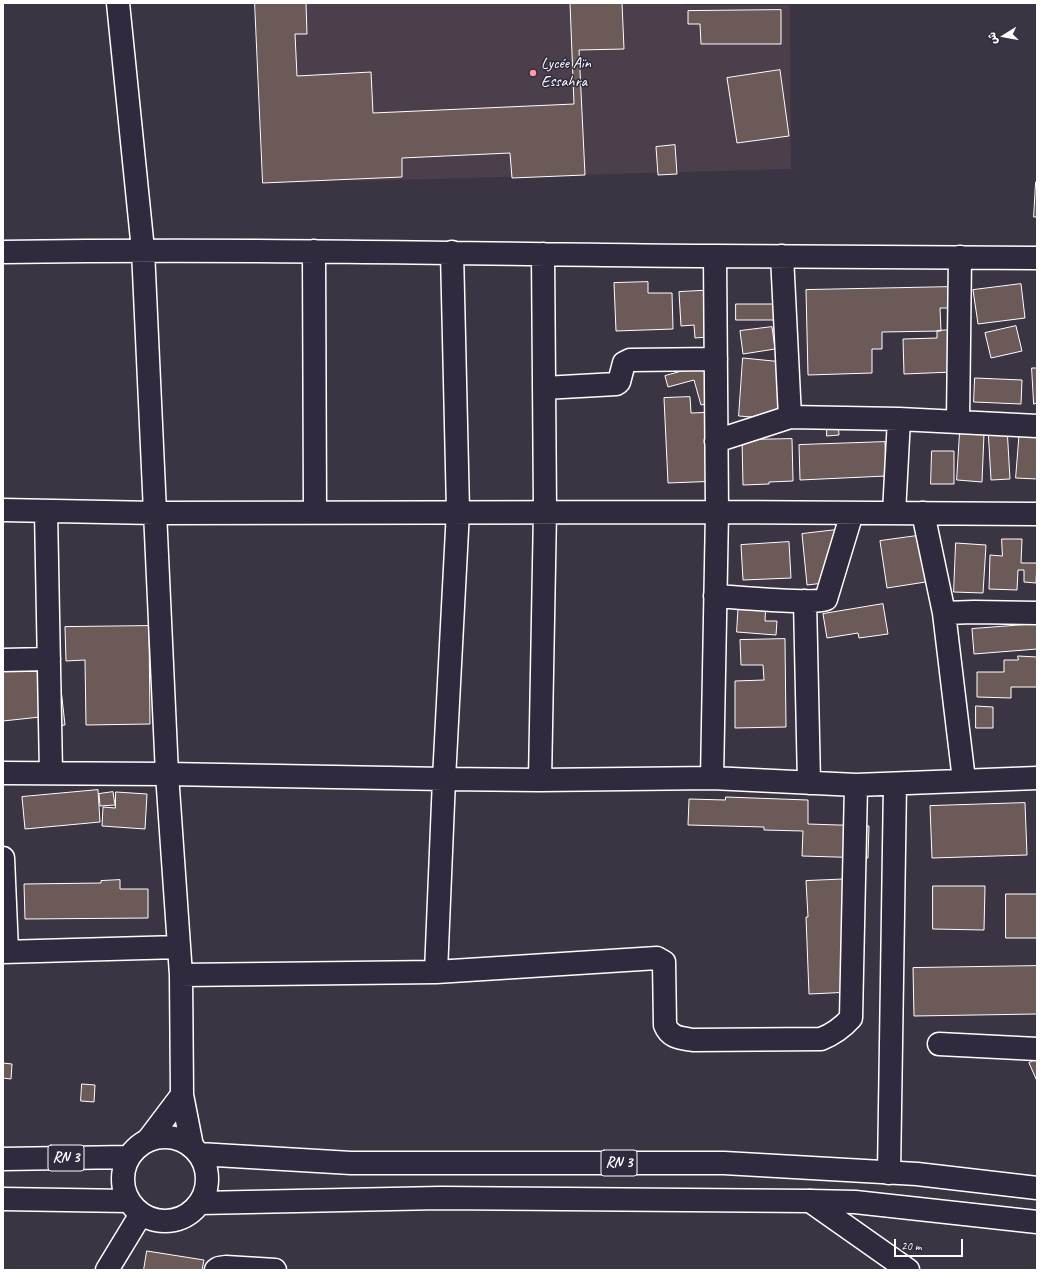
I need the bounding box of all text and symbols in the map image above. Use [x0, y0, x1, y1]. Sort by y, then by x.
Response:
north arrow [984, 16, 1024, 56]
text: ش [984, 31, 1000, 46]
place label: Lycée Aïn Essahra [541, 54, 591, 92]
marker: Lycée Aïn Essahra [528, 68, 538, 78]
road number: RN 3 [48, 1145, 84, 1171]
road number: RN 3 [601, 1150, 637, 1176]
scale bar [896, 1231, 965, 1257]
text: 20 m [901, 1238, 921, 1254]

